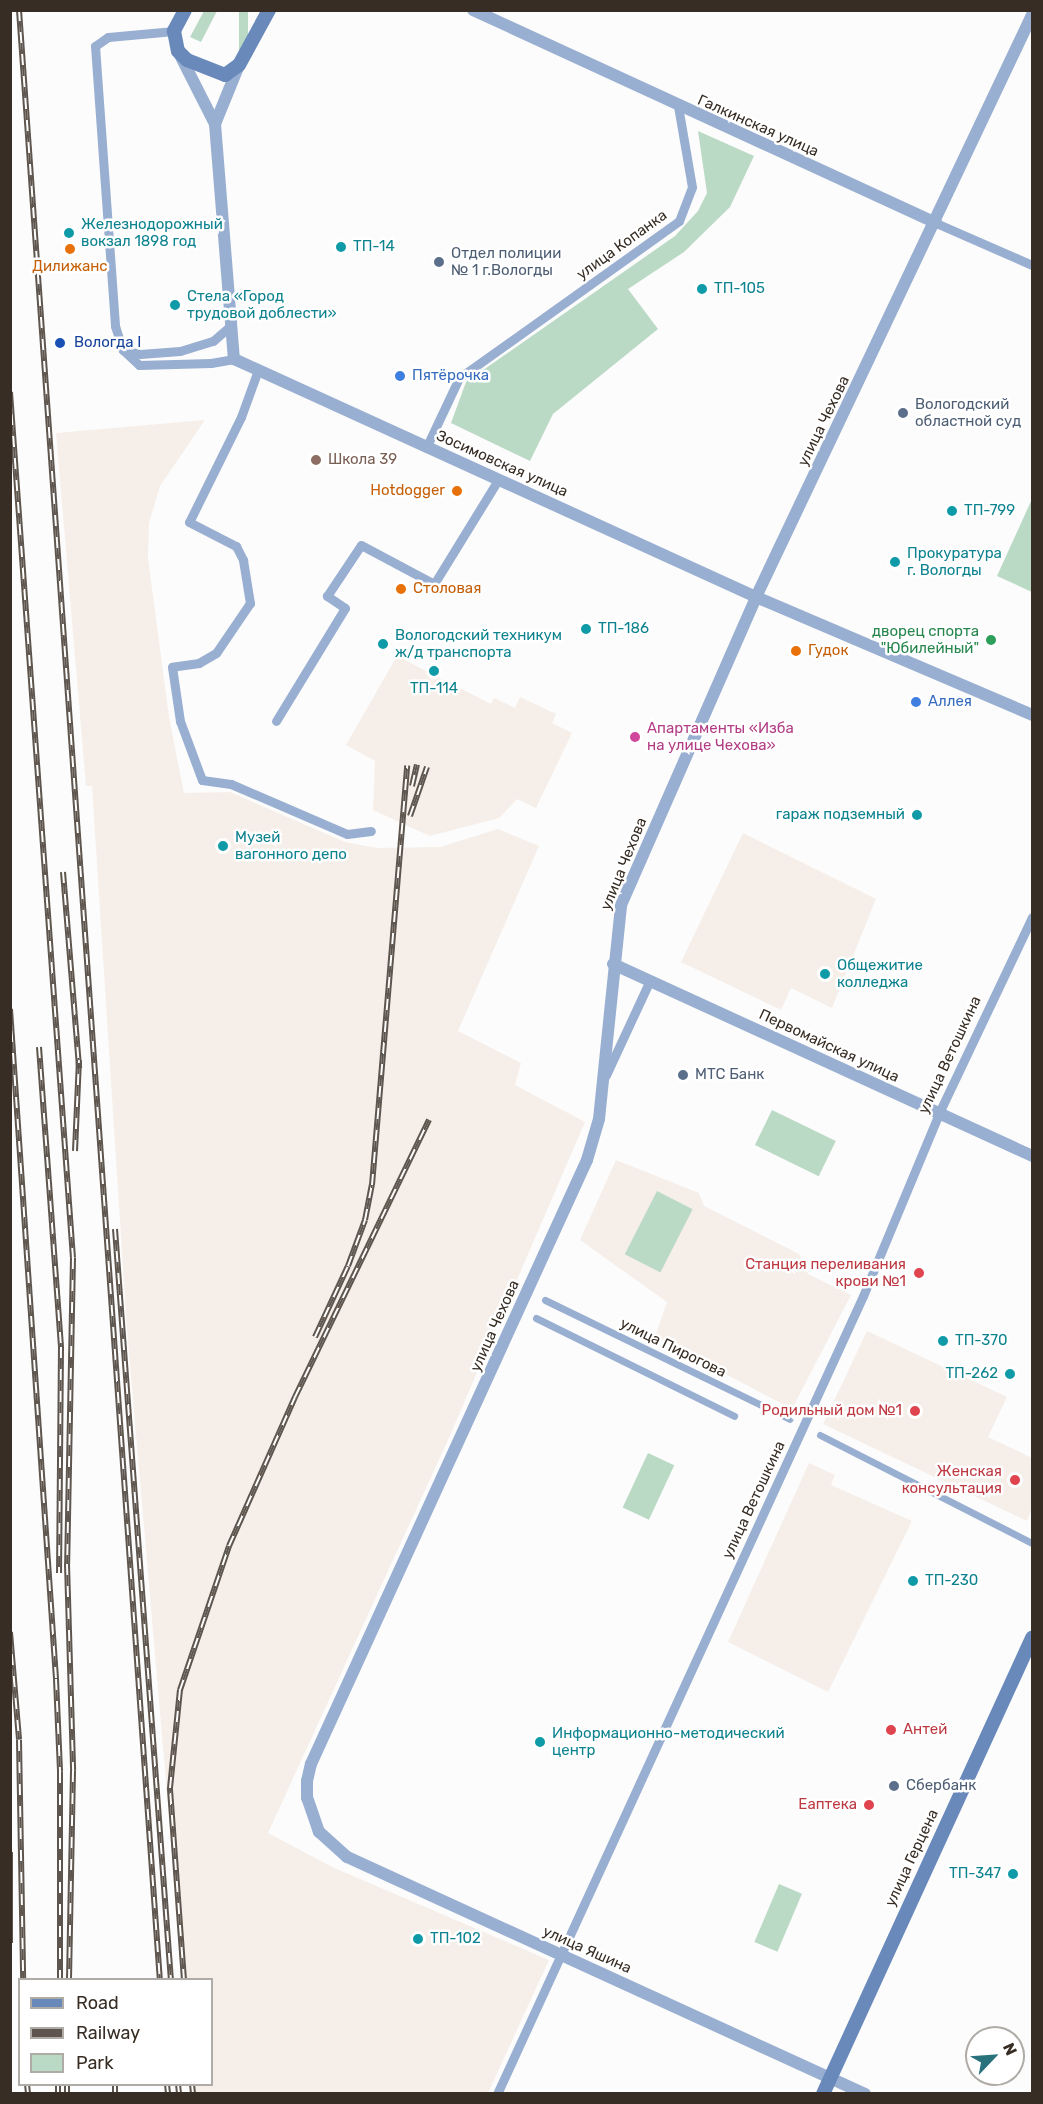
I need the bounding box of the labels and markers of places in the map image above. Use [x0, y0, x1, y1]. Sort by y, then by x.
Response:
place label: Железнодорожный вокзал 1898 год [81, 215, 223, 250]
marker: Железнодорожный вокзал 1898 год [62, 226, 76, 240]
place label: ТП-14 [353, 238, 395, 256]
marker: ТП-14 [334, 240, 348, 254]
marker: Дилижанс [63, 242, 77, 256]
place label: Отдел полиции № 1 г.Вологды [451, 244, 561, 279]
marker: Отдел полиции № 1 г.Вологды [432, 255, 446, 269]
place label: Дилижанс [32, 258, 108, 276]
place label: ТП-105 [714, 280, 765, 298]
marker: ТП-105 [695, 282, 709, 296]
place label: Стела «Город трудовой доблести» [187, 287, 337, 322]
marker: Стела «Город трудовой доблести» [168, 298, 182, 312]
marker: Вологда I [51, 334, 69, 352]
place label: Вологда I [74, 334, 141, 352]
place label: Пятёрочка [412, 367, 489, 385]
marker: Пятёрочка [393, 369, 407, 383]
place label: Вологодский областной суд [915, 395, 1021, 430]
marker: Вологодский областной суд [896, 406, 910, 420]
place label: Школа 39 [328, 451, 397, 469]
marker: Школа 39 [309, 453, 323, 467]
place label: Hotdogger [370, 482, 445, 500]
marker: Hotdogger [450, 484, 464, 498]
place label: ТП-799 [964, 502, 1015, 520]
marker: ТП-799 [945, 504, 959, 518]
place label: Прокуратура г. Вологды [907, 544, 1002, 579]
marker: Прокуратура г. Вологды [888, 555, 902, 569]
place label: Столовая [413, 580, 481, 598]
marker: Столовая [394, 582, 408, 596]
place label: ТП-186 [598, 620, 649, 638]
marker: ТП-186 [579, 622, 593, 636]
place label: дворец спорта "Юбилейный" [872, 622, 979, 657]
place label: Вологодский техникум ж/д транспорта [395, 626, 562, 661]
marker: дворец спорта "Юбилейный" [984, 633, 998, 647]
marker: Вологодский техникум ж/д транспорта [376, 637, 390, 651]
place label: Гудок [808, 642, 849, 660]
marker: Гудок [789, 644, 803, 658]
marker: ТП-114 [427, 664, 441, 678]
place label: ТП-114 [410, 680, 458, 698]
place label: Аллея [928, 693, 972, 711]
marker: Аллея [909, 695, 923, 709]
place label: Апартаменты «Изба на улице Чехова» [647, 719, 794, 754]
marker: Апартаменты «Изба на улице Чехова» [628, 730, 642, 744]
place label: гараж подземный [776, 806, 905, 824]
marker: гараж подземный [910, 808, 924, 822]
place label: Музей вагонного депо [235, 828, 347, 863]
marker: Музей вагонного депо [216, 839, 230, 853]
place label: Общежитие колледжа [837, 956, 923, 991]
marker: Общежитие колледжа [818, 967, 832, 981]
place label: МТС Банк [695, 1066, 764, 1084]
marker: МТС Банк [676, 1068, 690, 1082]
place label: Станция переливания крови №1 [745, 1255, 906, 1290]
marker: Станция переливания крови №1 [910, 1264, 928, 1282]
place label: ТП-370 [955, 1332, 1007, 1350]
marker: ТП-370 [936, 1334, 950, 1348]
place label: ТП-262 [945, 1365, 998, 1383]
marker: ТП-262 [1003, 1367, 1017, 1381]
place label: Родильный дом №1 [762, 1402, 902, 1420]
marker: Родильный дом №1 [906, 1402, 924, 1420]
place label: Женская консультация [902, 1462, 1002, 1497]
marker: Женская консультация [1006, 1471, 1024, 1489]
place label: ТП-230 [925, 1572, 978, 1590]
marker: ТП-230 [906, 1574, 920, 1588]
place label: Антей [903, 1721, 947, 1739]
marker: Антей [884, 1723, 898, 1737]
place label: Информационно-методический центр [552, 1724, 785, 1759]
marker: Информационно-методический центр [533, 1735, 547, 1749]
place label: Сбербанк [906, 1777, 976, 1795]
marker: Сбербанк [887, 1779, 901, 1793]
place label: Еаптека [798, 1796, 857, 1814]
marker: Еаптека [862, 1798, 876, 1812]
place label: ТП-347 [949, 1865, 1001, 1883]
marker: ТП-347 [1006, 1867, 1020, 1881]
place label: ТП-102 [430, 1930, 481, 1948]
marker: ТП-102 [411, 1932, 425, 1946]

